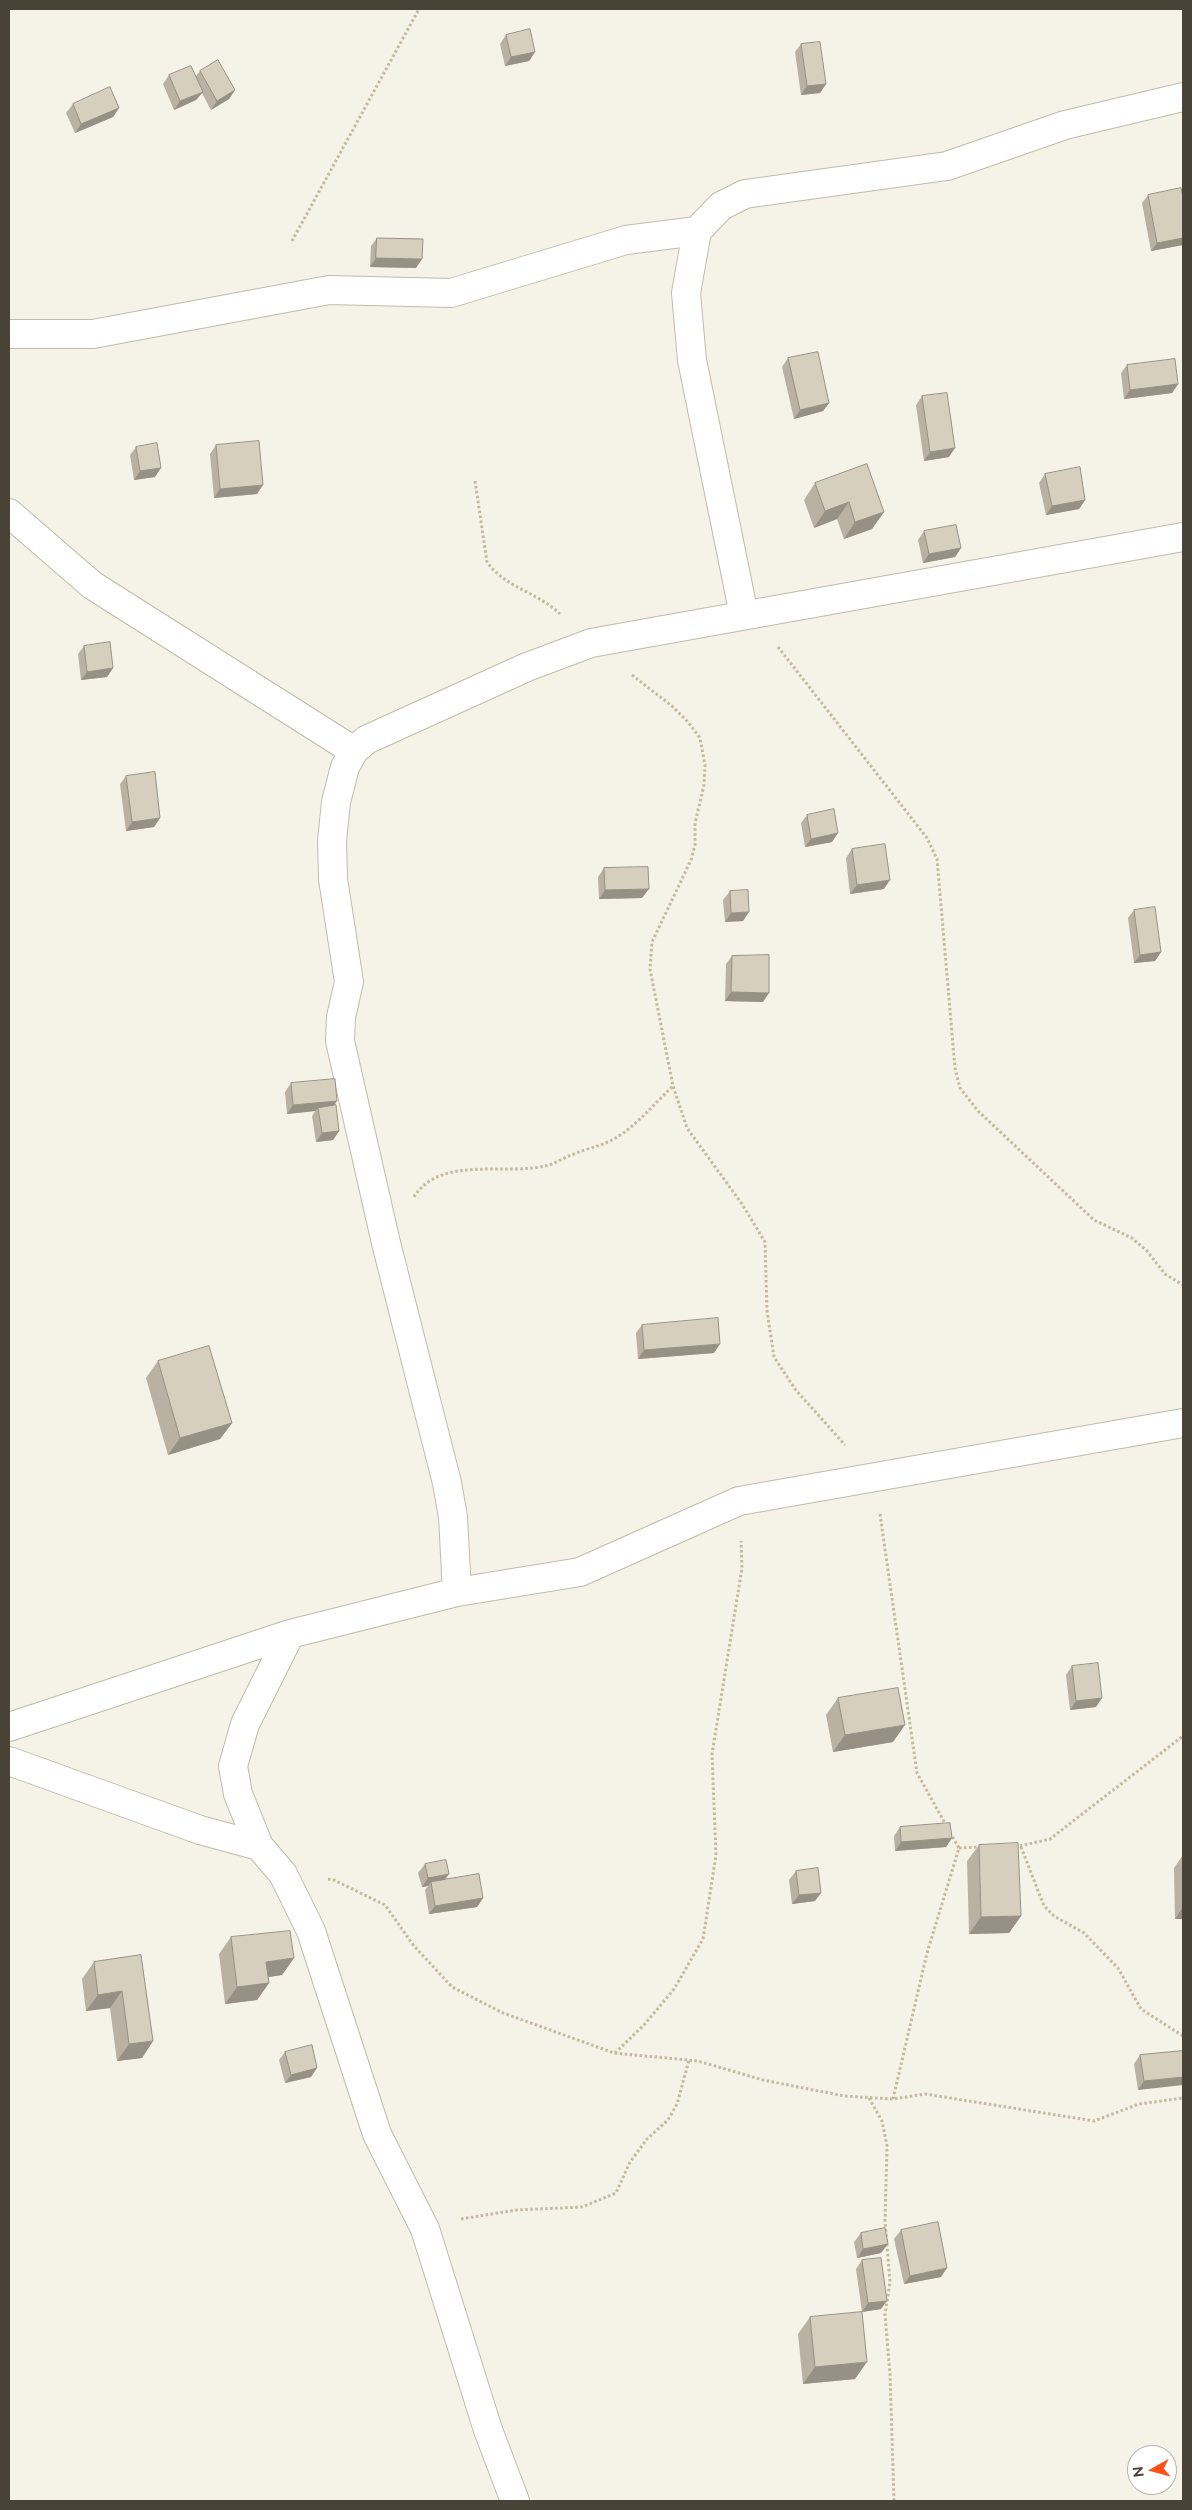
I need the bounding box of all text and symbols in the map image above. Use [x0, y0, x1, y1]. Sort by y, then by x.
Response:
north arrow [1127, 2445, 1177, 2495]
text: N [1130, 2465, 1147, 2478]

